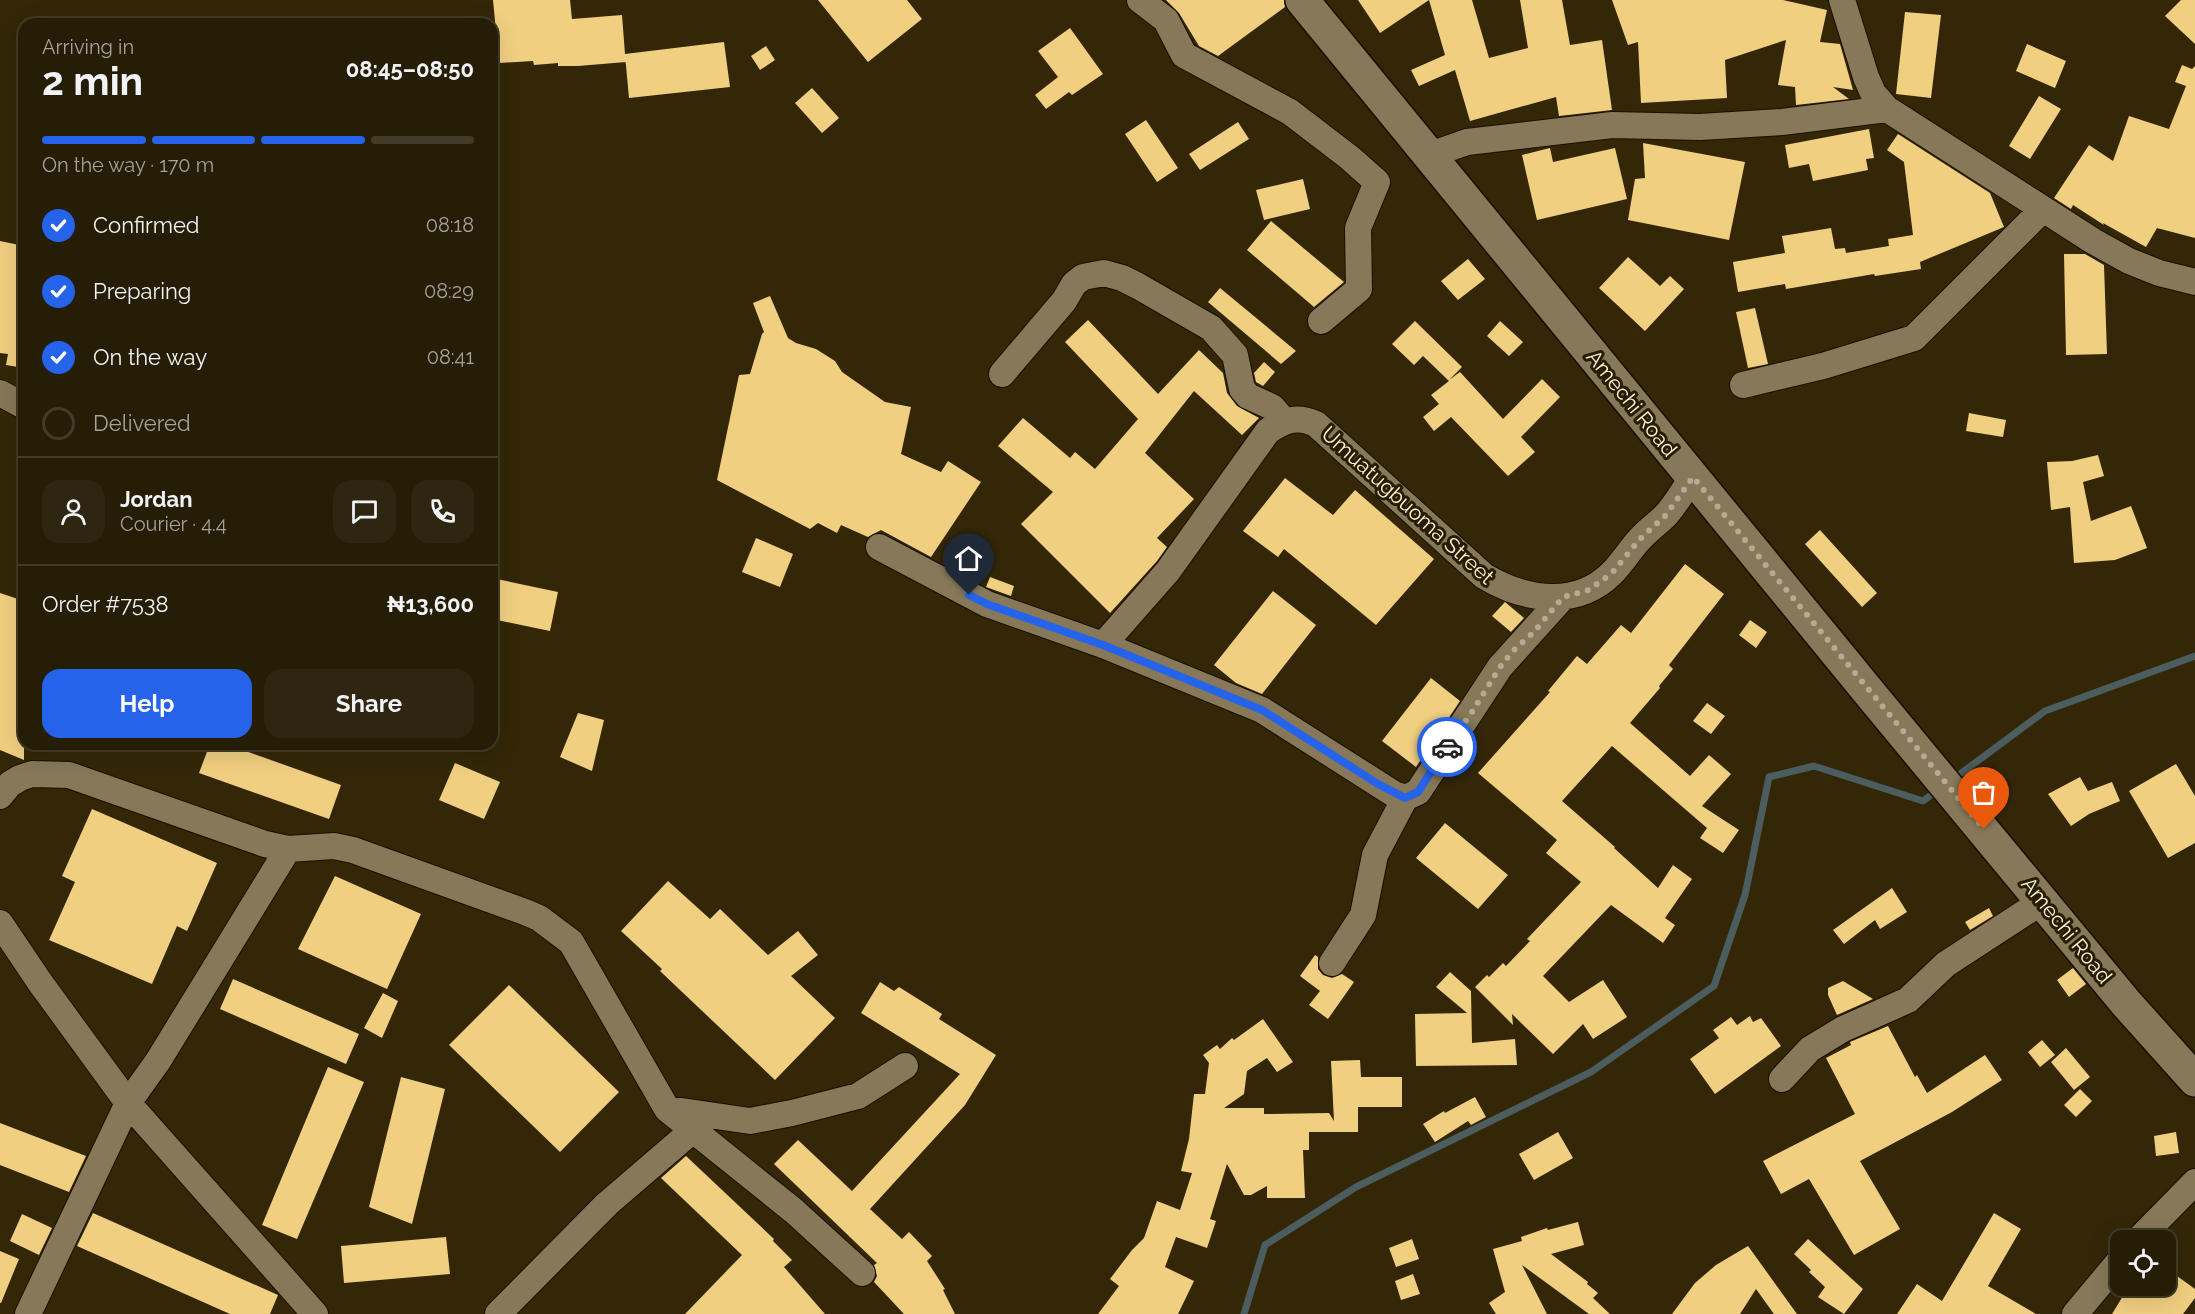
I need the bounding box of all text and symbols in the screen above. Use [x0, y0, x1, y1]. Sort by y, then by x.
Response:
text: Arriving in [42, 35, 134, 59]
text: 08:45–08:50 [346, 56, 474, 82]
text: 2 min [42, 58, 143, 104]
text: On the way · 170 m [42, 153, 214, 177]
icon: check [42, 209, 75, 242]
text: Confirmed [93, 212, 200, 238]
text: 08:18 [426, 213, 474, 237]
icon: check [42, 275, 75, 308]
text: Preparing [93, 278, 191, 304]
text: 08:29 [424, 279, 474, 303]
icon: check [42, 341, 75, 374]
text: On the way [93, 344, 207, 370]
text: 08:41 [427, 345, 474, 369]
street label: Amechi Road [1581, 345, 1683, 461]
text: Delivered [93, 410, 191, 436]
street label: Umuatugbuoma Street [1317, 421, 1499, 589]
button: person [42, 480, 105, 543]
button: chat [333, 480, 396, 543]
button: phone [411, 480, 474, 543]
text: Jordan [120, 486, 192, 512]
text: Courier · 4.4 [120, 512, 227, 536]
pin [943, 533, 994, 595]
icon: home [952, 542, 985, 575]
text: Order #7538 [42, 591, 168, 617]
text: ₦13,600 [386, 591, 474, 617]
button: Help [42, 669, 252, 738]
button: Share [264, 669, 474, 738]
courier [1417, 717, 1477, 777]
icon: car [1431, 731, 1464, 764]
pin [1958, 767, 2009, 829]
icon: bag [1967, 776, 2000, 809]
street label: Amechi Road [2016, 872, 2118, 988]
map controls [2110, 1230, 2176, 1296]
button: locate [2110, 1230, 2176, 1296]

